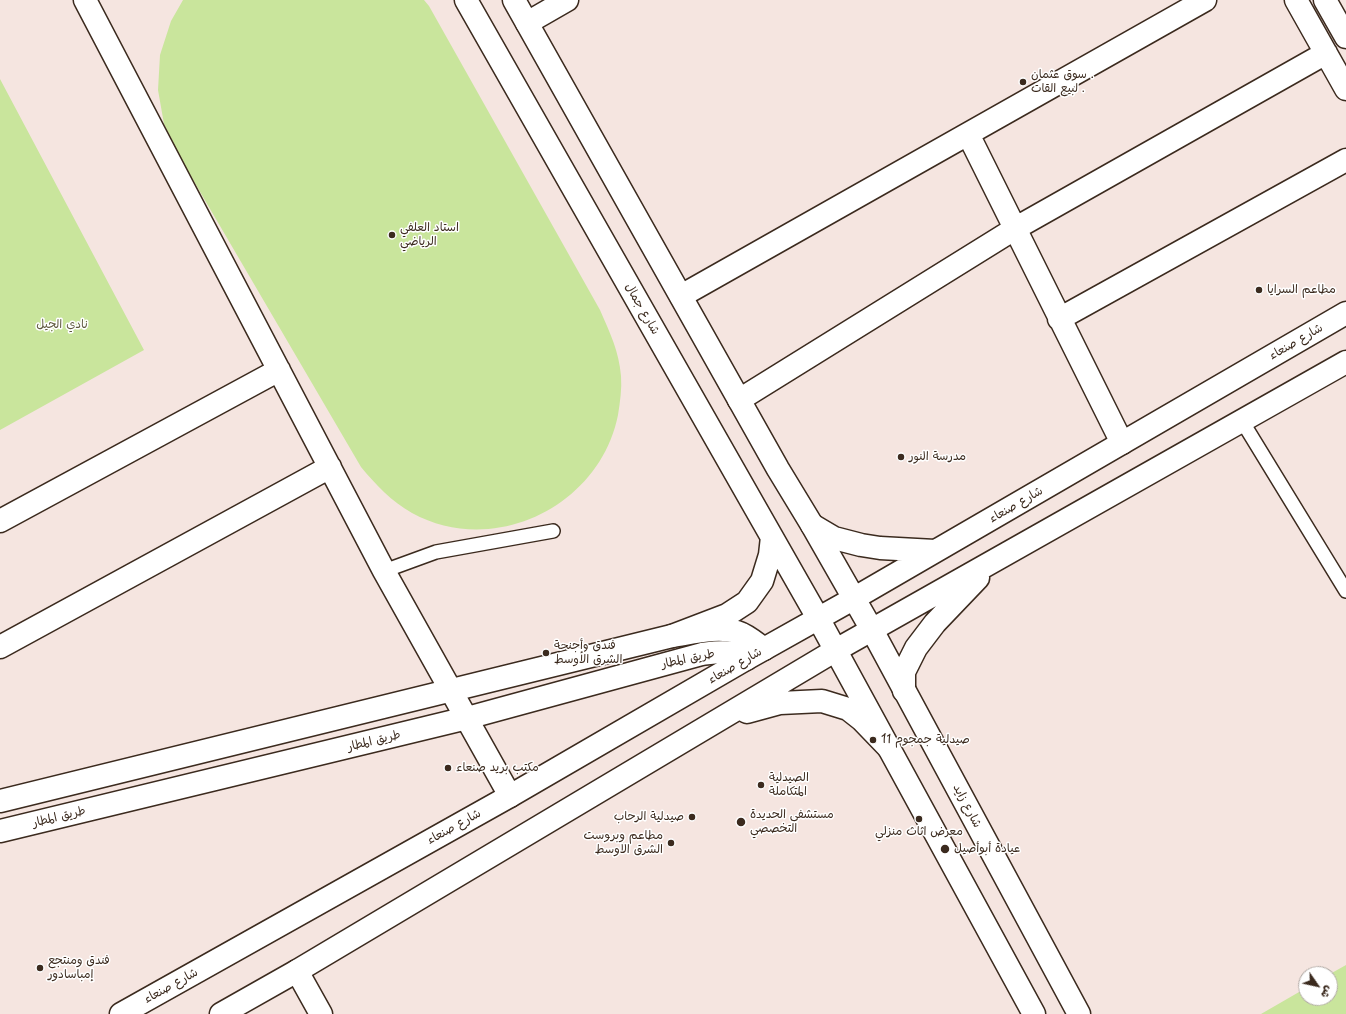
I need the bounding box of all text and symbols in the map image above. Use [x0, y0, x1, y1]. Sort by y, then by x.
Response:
place label: سوق عثمان . لبيع القات . [1031, 68, 1094, 96]
marker: سوق عثمان . لبيع القات . [1018, 77, 1028, 87]
place label: استاد العلفي الرياضي [400, 221, 459, 249]
marker: استاد العلفي الرياضي [387, 230, 397, 240]
street label: شارع جمال [622, 281, 662, 337]
place label: مطاعم السرايا [1267, 283, 1336, 297]
marker: مطاعم السرايا [1254, 285, 1264, 295]
park label: نادي الجيل [36, 318, 88, 332]
street label: شارع صنعاء [1267, 321, 1325, 363]
place label: مدرسة النور [909, 450, 966, 464]
marker: مدرسة النور [896, 452, 906, 462]
street label: شارع صنعاء [987, 484, 1045, 526]
place label: فندق وأجنحة الشرق الأوسط [554, 639, 622, 667]
street label: شارع صنعاء [706, 645, 764, 687]
street label: طريق المطار [660, 646, 716, 672]
marker: فندق وأجنحة الشرق الأوسط [541, 648, 551, 658]
street label: طريق المطار [346, 727, 402, 755]
place label: صيدلية جمجوم 11 [881, 733, 970, 747]
marker: صيدلية جمجوم 11 [868, 735, 878, 745]
place label: مكتب بريد صنعاء [456, 761, 539, 775]
marker: مكتب بريد صنعاء [443, 763, 453, 773]
place label: الصيدلية المتكاملة [769, 771, 809, 799]
marker: الصيدلية المتكاملة [756, 780, 766, 790]
street label: شارع زايد [950, 782, 984, 830]
street label: طريق المطار [31, 803, 87, 831]
street label: شارع صنعاء [424, 806, 484, 848]
place label: مستشفى الحديدة التخصصي [750, 808, 834, 836]
place label: صيدلية الرحاب [614, 810, 684, 824]
marker: صيدلية الرحاب [687, 812, 697, 822]
marker: معرض اثاث منزلي [914, 814, 924, 824]
marker: مستشفى الحديدة التخصصي [735, 816, 747, 828]
place label: معرض اثاث منزلي [875, 825, 963, 839]
place label: مطاعم وبروست الشرق الاوسط [584, 829, 663, 857]
marker: مطاعم وبروست الشرق الاوسط [666, 838, 676, 848]
place label: عيادة أبوأصيل [954, 842, 1020, 856]
marker: عيادة أبوأصيل [939, 843, 951, 855]
place label: فندق ومنتجع إمباسادور [48, 954, 110, 982]
marker: فندق ومنتجع إمباسادور [35, 963, 45, 973]
street label: شارع صنعاء [141, 965, 201, 1007]
north arrow [1298, 966, 1338, 1006]
text: ش [1317, 983, 1338, 1002]

